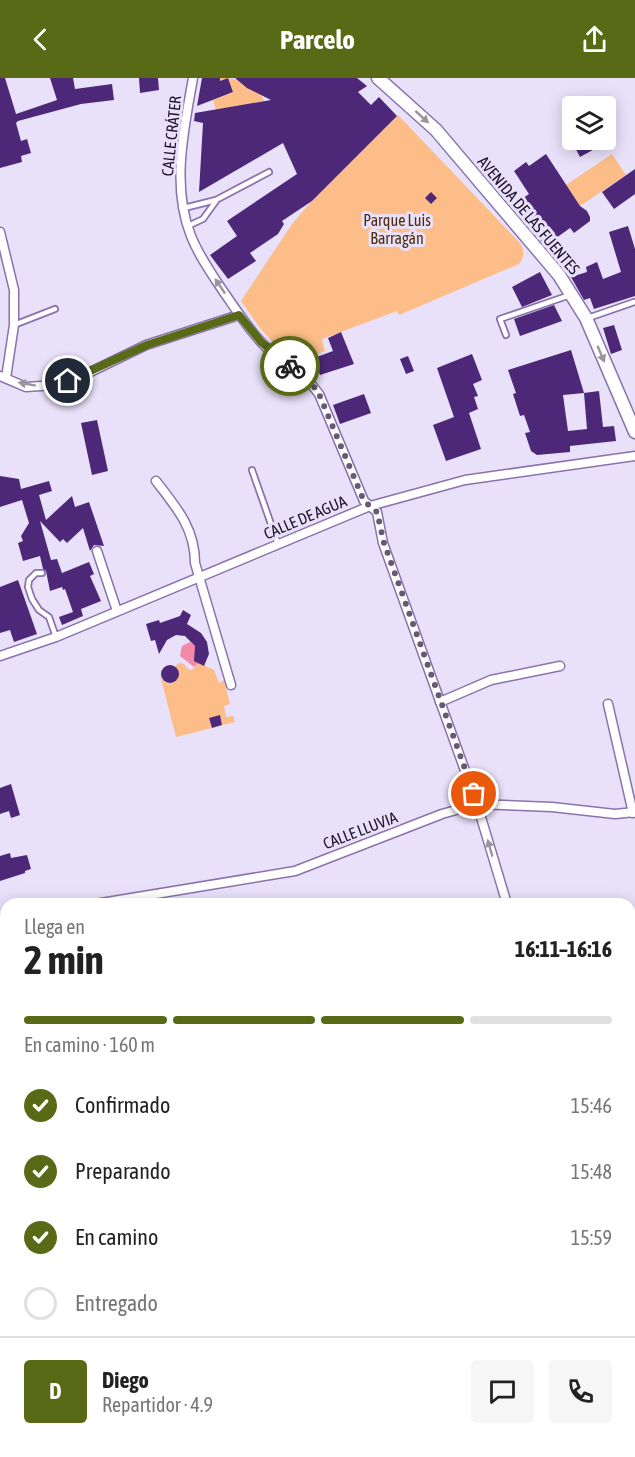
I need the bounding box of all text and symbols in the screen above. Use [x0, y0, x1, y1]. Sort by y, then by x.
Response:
icon: back [24, 23, 57, 56]
icon: share [578, 23, 611, 56]
text: Parcelo [280, 24, 355, 55]
street label: CALLE CRÁTER [158, 95, 184, 177]
map controls [562, 96, 616, 150]
button: layers [562, 96, 616, 150]
one-way arrow [414, 110, 429, 124]
street label: AVENIDA DE LAS FUENTES [474, 152, 584, 278]
park label: Parque Luis Barragán [363, 211, 431, 248]
one-way arrow [215, 278, 226, 294]
courier [260, 336, 320, 396]
one-way arrow [597, 346, 606, 363]
icon: bike [274, 350, 307, 383]
pin [42, 355, 93, 406]
icon: home [51, 364, 84, 397]
one-way arrow [17, 379, 36, 388]
street label: CALLE DE AGUA [261, 491, 349, 542]
pin [448, 768, 499, 819]
icon: bag [457, 777, 490, 810]
street label: CALLE LLUVIA [320, 808, 400, 852]
one-way arrow [485, 839, 494, 857]
text: Llega en [24, 915, 85, 938]
text: 16:11–16:16 [515, 936, 612, 962]
text: 2 min [24, 938, 104, 982]
text: En camino · 160 m [24, 1033, 155, 1056]
icon: check [24, 1089, 57, 1122]
text: Confirmado [75, 1092, 170, 1118]
text: 15:46 [571, 1094, 612, 1117]
icon: check [24, 1155, 57, 1188]
text: Preparando [75, 1158, 171, 1184]
text: 15:48 [571, 1160, 612, 1183]
icon: check [24, 1221, 57, 1254]
text: En camino [75, 1224, 158, 1250]
text: 15:59 [571, 1226, 612, 1249]
text: Entregado [75, 1290, 158, 1316]
button: chat [471, 1360, 534, 1423]
button: phone [549, 1360, 612, 1423]
text: Diego [102, 1367, 149, 1393]
text: D [49, 1378, 62, 1404]
text: Repartidor · 4.9 [102, 1393, 213, 1416]

